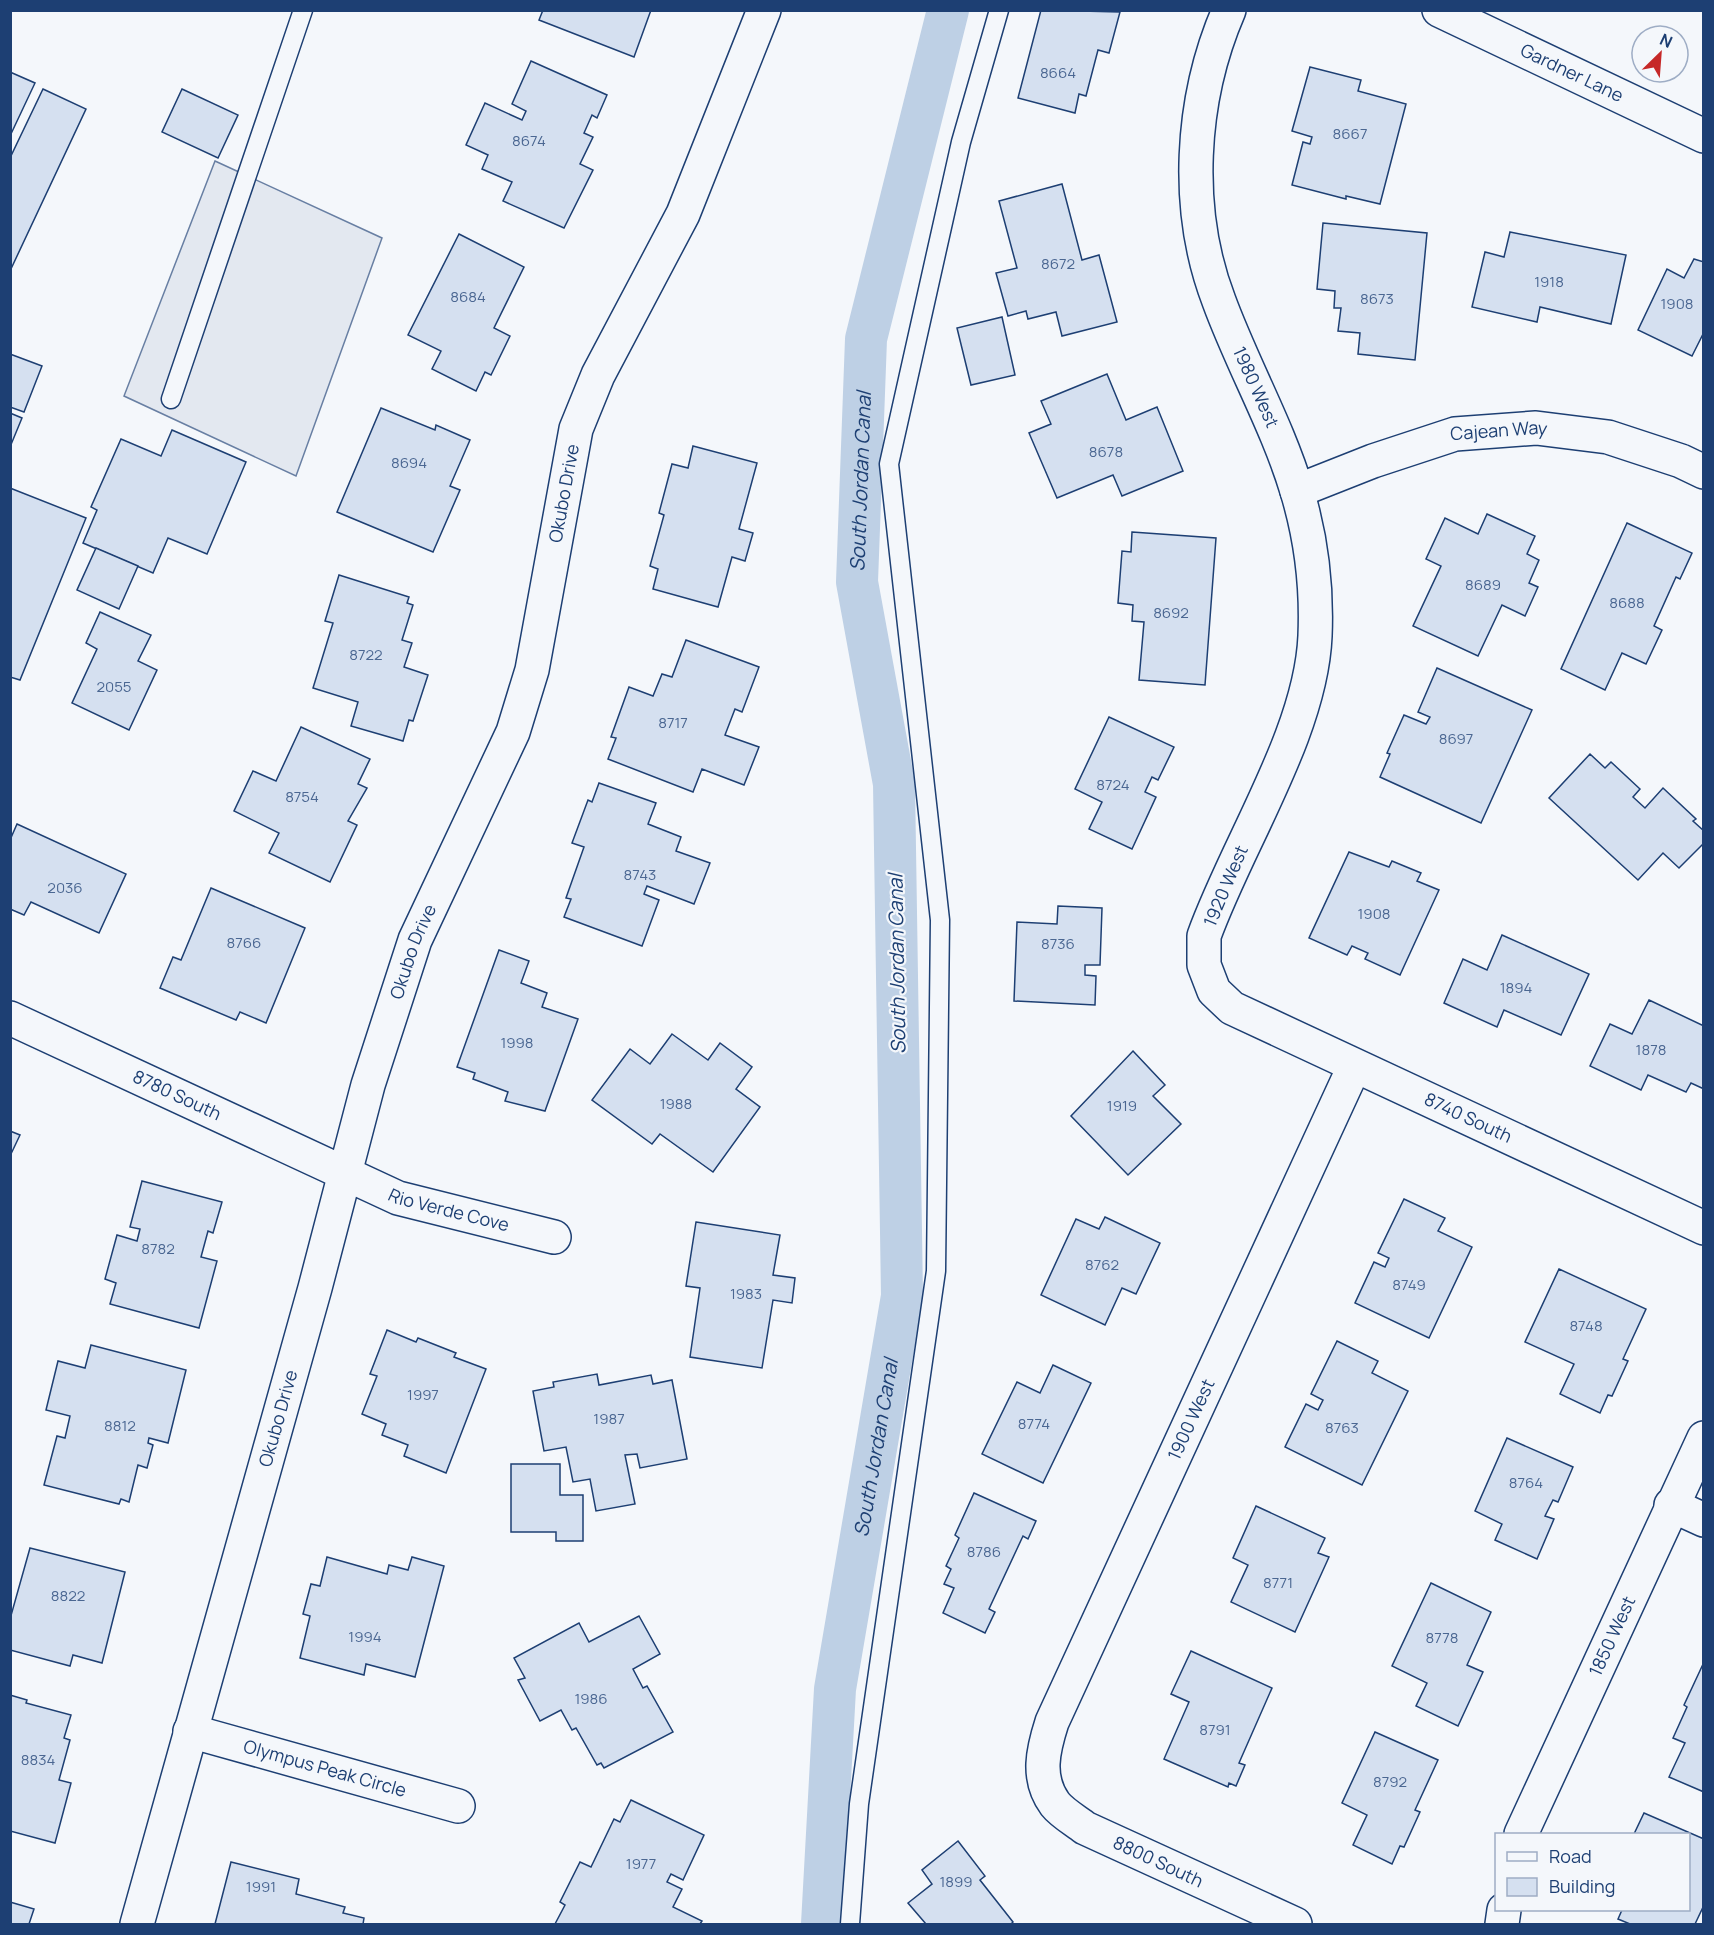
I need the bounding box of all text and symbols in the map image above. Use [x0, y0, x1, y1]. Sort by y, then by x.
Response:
north arrow [1630, 24, 1690, 84]
text: N [1656, 28, 1676, 53]
street label: Gardner Lane [1517, 37, 1628, 107]
house number: 8664 [1040, 62, 1076, 83]
house number: 8667 [1333, 123, 1367, 144]
house number: 8674 [512, 130, 546, 151]
house number: 8672 [1041, 253, 1075, 274]
house number: 1918 [1534, 271, 1564, 292]
house number: 8684 [450, 286, 486, 307]
house number: 8673 [1360, 288, 1394, 309]
house number: 1908 [1660, 293, 1694, 314]
street label: 1980 West [1228, 343, 1285, 431]
water label: South Jordan Canal [843, 389, 877, 572]
street label: Cajean Way [1449, 415, 1549, 445]
house number: 8678 [1089, 441, 1123, 462]
street label: Okubo Drive [543, 442, 584, 544]
house number: 8694 [391, 452, 427, 473]
house number: 8689 [1465, 574, 1501, 595]
house number: 8688 [1609, 592, 1645, 613]
house number: 8692 [1153, 602, 1189, 623]
house number: 8722 [349, 644, 383, 665]
house number: 2055 [96, 676, 132, 697]
house number: 8717 [658, 712, 688, 733]
house number: 8697 [1439, 728, 1473, 749]
house number: 8724 [1096, 774, 1130, 795]
house number: 8754 [285, 786, 319, 807]
street label: 1920 West [1197, 841, 1253, 930]
house number: 8743 [624, 864, 656, 885]
water label: South Jordan Canal [881, 871, 912, 1054]
house number: 2036 [47, 877, 83, 898]
street label: Okubo Drive [384, 900, 441, 1002]
house number: 1908 [1357, 903, 1391, 924]
house number: 8766 [227, 932, 261, 953]
house number: 8736 [1041, 933, 1075, 954]
house number: 1894 [1500, 977, 1533, 998]
house number: 1998 [500, 1032, 534, 1053]
house number: 1878 [1636, 1039, 1666, 1060]
street label: 8780 South [129, 1064, 225, 1125]
street label: 8740 South [1421, 1086, 1516, 1148]
house number: 1988 [660, 1093, 692, 1114]
house number: 1919 [1107, 1095, 1137, 1116]
street label: Rio Verde Cove [385, 1182, 512, 1236]
house number: 8782 [141, 1238, 175, 1259]
house number: 8762 [1085, 1254, 1119, 1275]
house number: 8749 [1392, 1274, 1426, 1295]
house number: 1983 [730, 1283, 762, 1304]
house number: 8748 [1569, 1315, 1603, 1336]
water label: South Jordan Canal [847, 1354, 904, 1539]
street label: Okubo Drive [253, 1367, 303, 1469]
street label: 1900 West [1161, 1375, 1220, 1464]
house number: 1997 [407, 1384, 439, 1405]
house number: 1987 [593, 1408, 625, 1429]
house number: 8774 [1018, 1413, 1050, 1434]
house number: 8812 [104, 1415, 136, 1436]
house number: 8763 [1325, 1417, 1359, 1438]
house number: 8764 [1509, 1472, 1543, 1493]
house number: 8786 [967, 1541, 1001, 1562]
house number: 8771 [1263, 1572, 1293, 1593]
house number: 8822 [51, 1585, 85, 1606]
street label: 1850 West [1583, 1592, 1640, 1680]
house number: 1994 [348, 1626, 382, 1647]
house number: 8778 [1426, 1627, 1458, 1648]
house number: 1986 [574, 1688, 608, 1709]
house number: 8791 [1199, 1719, 1231, 1740]
street label: Olympus Peak Circle [241, 1734, 409, 1802]
house number: 8834 [21, 1749, 55, 1770]
house number: 8792 [1373, 1771, 1407, 1792]
street label: 8800 South [1109, 1830, 1207, 1892]
legend [1495, 1833, 1690, 1911]
text: Road [1549, 1844, 1592, 1868]
house number: 1977 [626, 1853, 656, 1874]
house number: 1899 [939, 1871, 973, 1892]
text: Building [1549, 1874, 1615, 1898]
house number: 1991 [246, 1876, 276, 1897]

